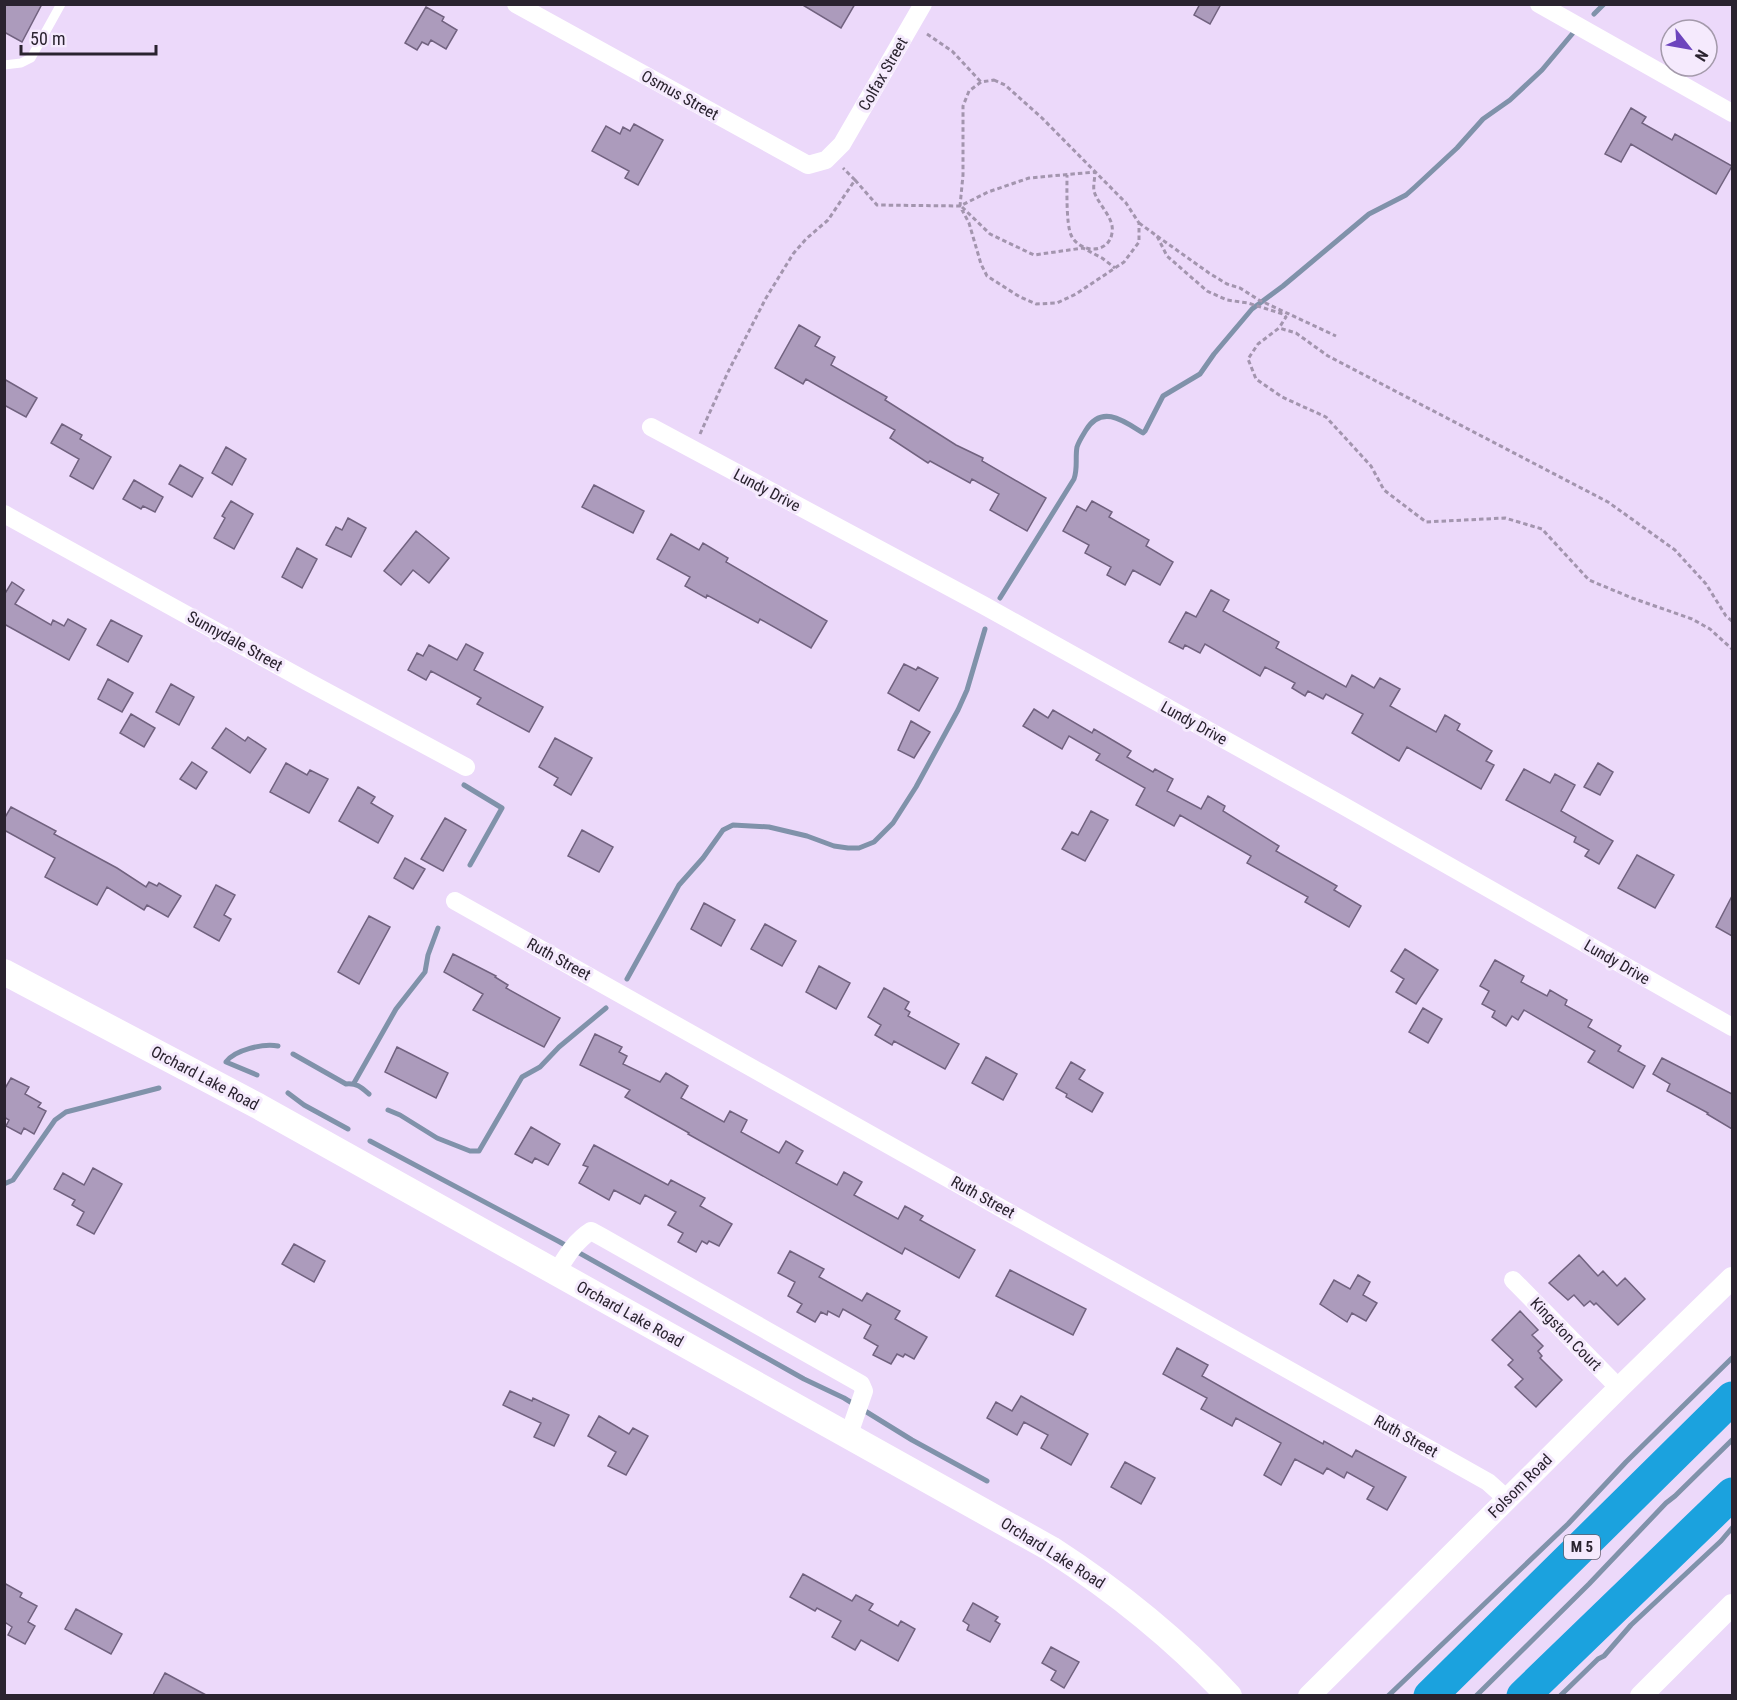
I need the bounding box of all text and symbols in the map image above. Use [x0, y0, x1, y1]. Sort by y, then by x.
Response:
scale bar [21, 18, 156, 56]
north arrow [1659, 18, 1719, 78]
text: 50 m [30, 28, 65, 49]
street label: Colfax Street [854, 34, 912, 114]
text: N [1691, 46, 1712, 65]
street label: Osmus Street [638, 66, 722, 124]
street label: Lundy Drive [730, 464, 804, 516]
street label: Sunnydale Street [184, 607, 286, 675]
street label: Lundy Drive [1157, 697, 1231, 749]
street label: Ruth Street [524, 934, 594, 984]
street label: Lundy Drive [1581, 936, 1653, 988]
street label: Orchard Lake Road [148, 1042, 262, 1114]
street label: Ruth Street [948, 1172, 1018, 1222]
street label: Orchard Lake Road [573, 1277, 687, 1351]
street label: Kingston Court [1526, 1294, 1606, 1375]
street label: Ruth Street [1371, 1411, 1441, 1461]
street label: Folsom Road [1484, 1450, 1556, 1522]
street label: Orchard Lake Road [997, 1513, 1109, 1593]
road number: M 5 [1564, 1535, 1600, 1559]

